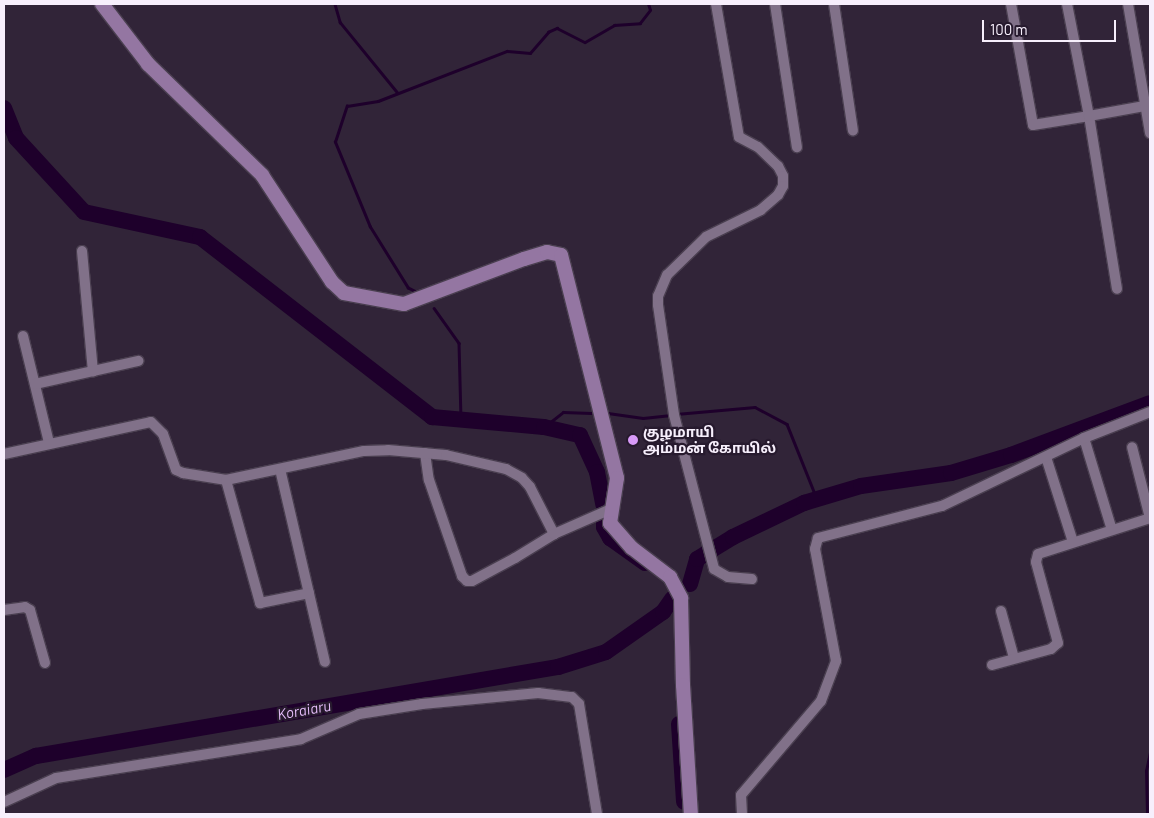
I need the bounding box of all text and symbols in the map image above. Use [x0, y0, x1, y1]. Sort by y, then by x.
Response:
scale bar [984, 10, 1118, 42]
text: 100 m [990, 20, 1028, 38]
place label: குழமாயி அம்மன் கோயில் [643, 424, 776, 457]
marker: குழமாயி அம்மன் கோயில் [627, 434, 639, 446]
water label: Koraiaru [276, 696, 332, 724]

